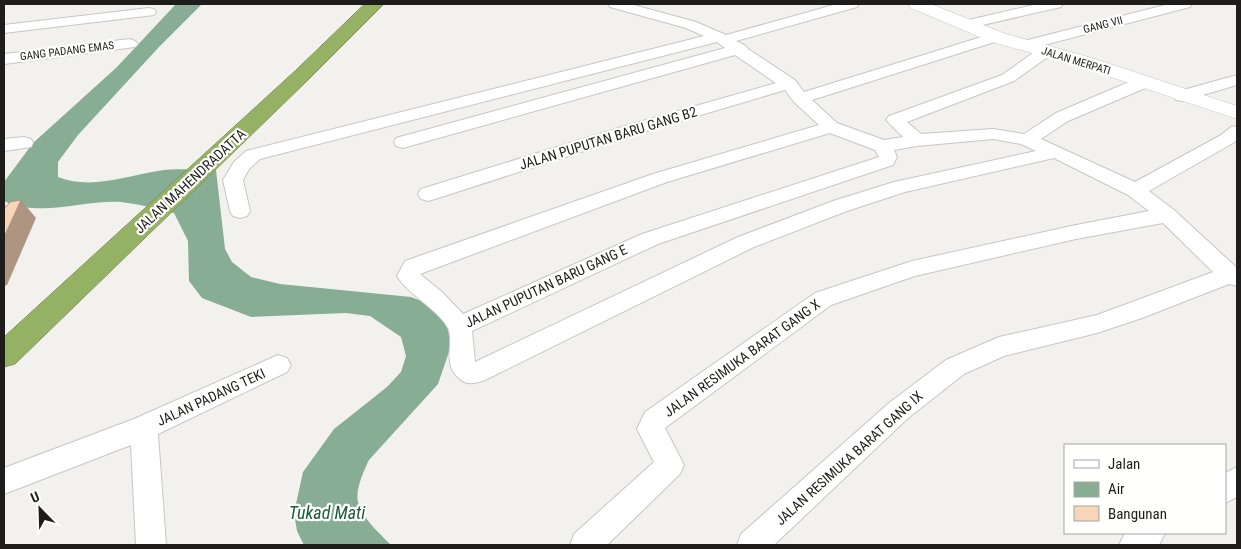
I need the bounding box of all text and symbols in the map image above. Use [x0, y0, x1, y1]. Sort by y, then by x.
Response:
street label: GANG VII [1082, 14, 1124, 36]
street label: GANG PADANG EMAS [19, 39, 115, 63]
street label: JALAN MERPATI [1040, 44, 1112, 78]
street label: JALAN PUPUTAN BARU GANG B2 [517, 103, 699, 173]
street label: JALAN MAHENDRADATTA [131, 126, 249, 236]
street label: JALAN PUPUTAN BARU GANG E [462, 241, 630, 331]
street label: JALAN RESIMUKA BARAT GANG X [661, 296, 823, 420]
street label: JALAN PADANG TEKI [154, 365, 268, 429]
street label: JALAN RESIMUKA BARAT GANG IX [772, 388, 926, 528]
legend [1064, 444, 1226, 534]
text: Jalan [1108, 455, 1140, 473]
text: Air [1108, 480, 1125, 498]
north arrow [15, 484, 65, 534]
text: U [28, 488, 42, 506]
water label: Tukad Mati [289, 502, 366, 523]
text: Bangunan [1108, 505, 1167, 523]

